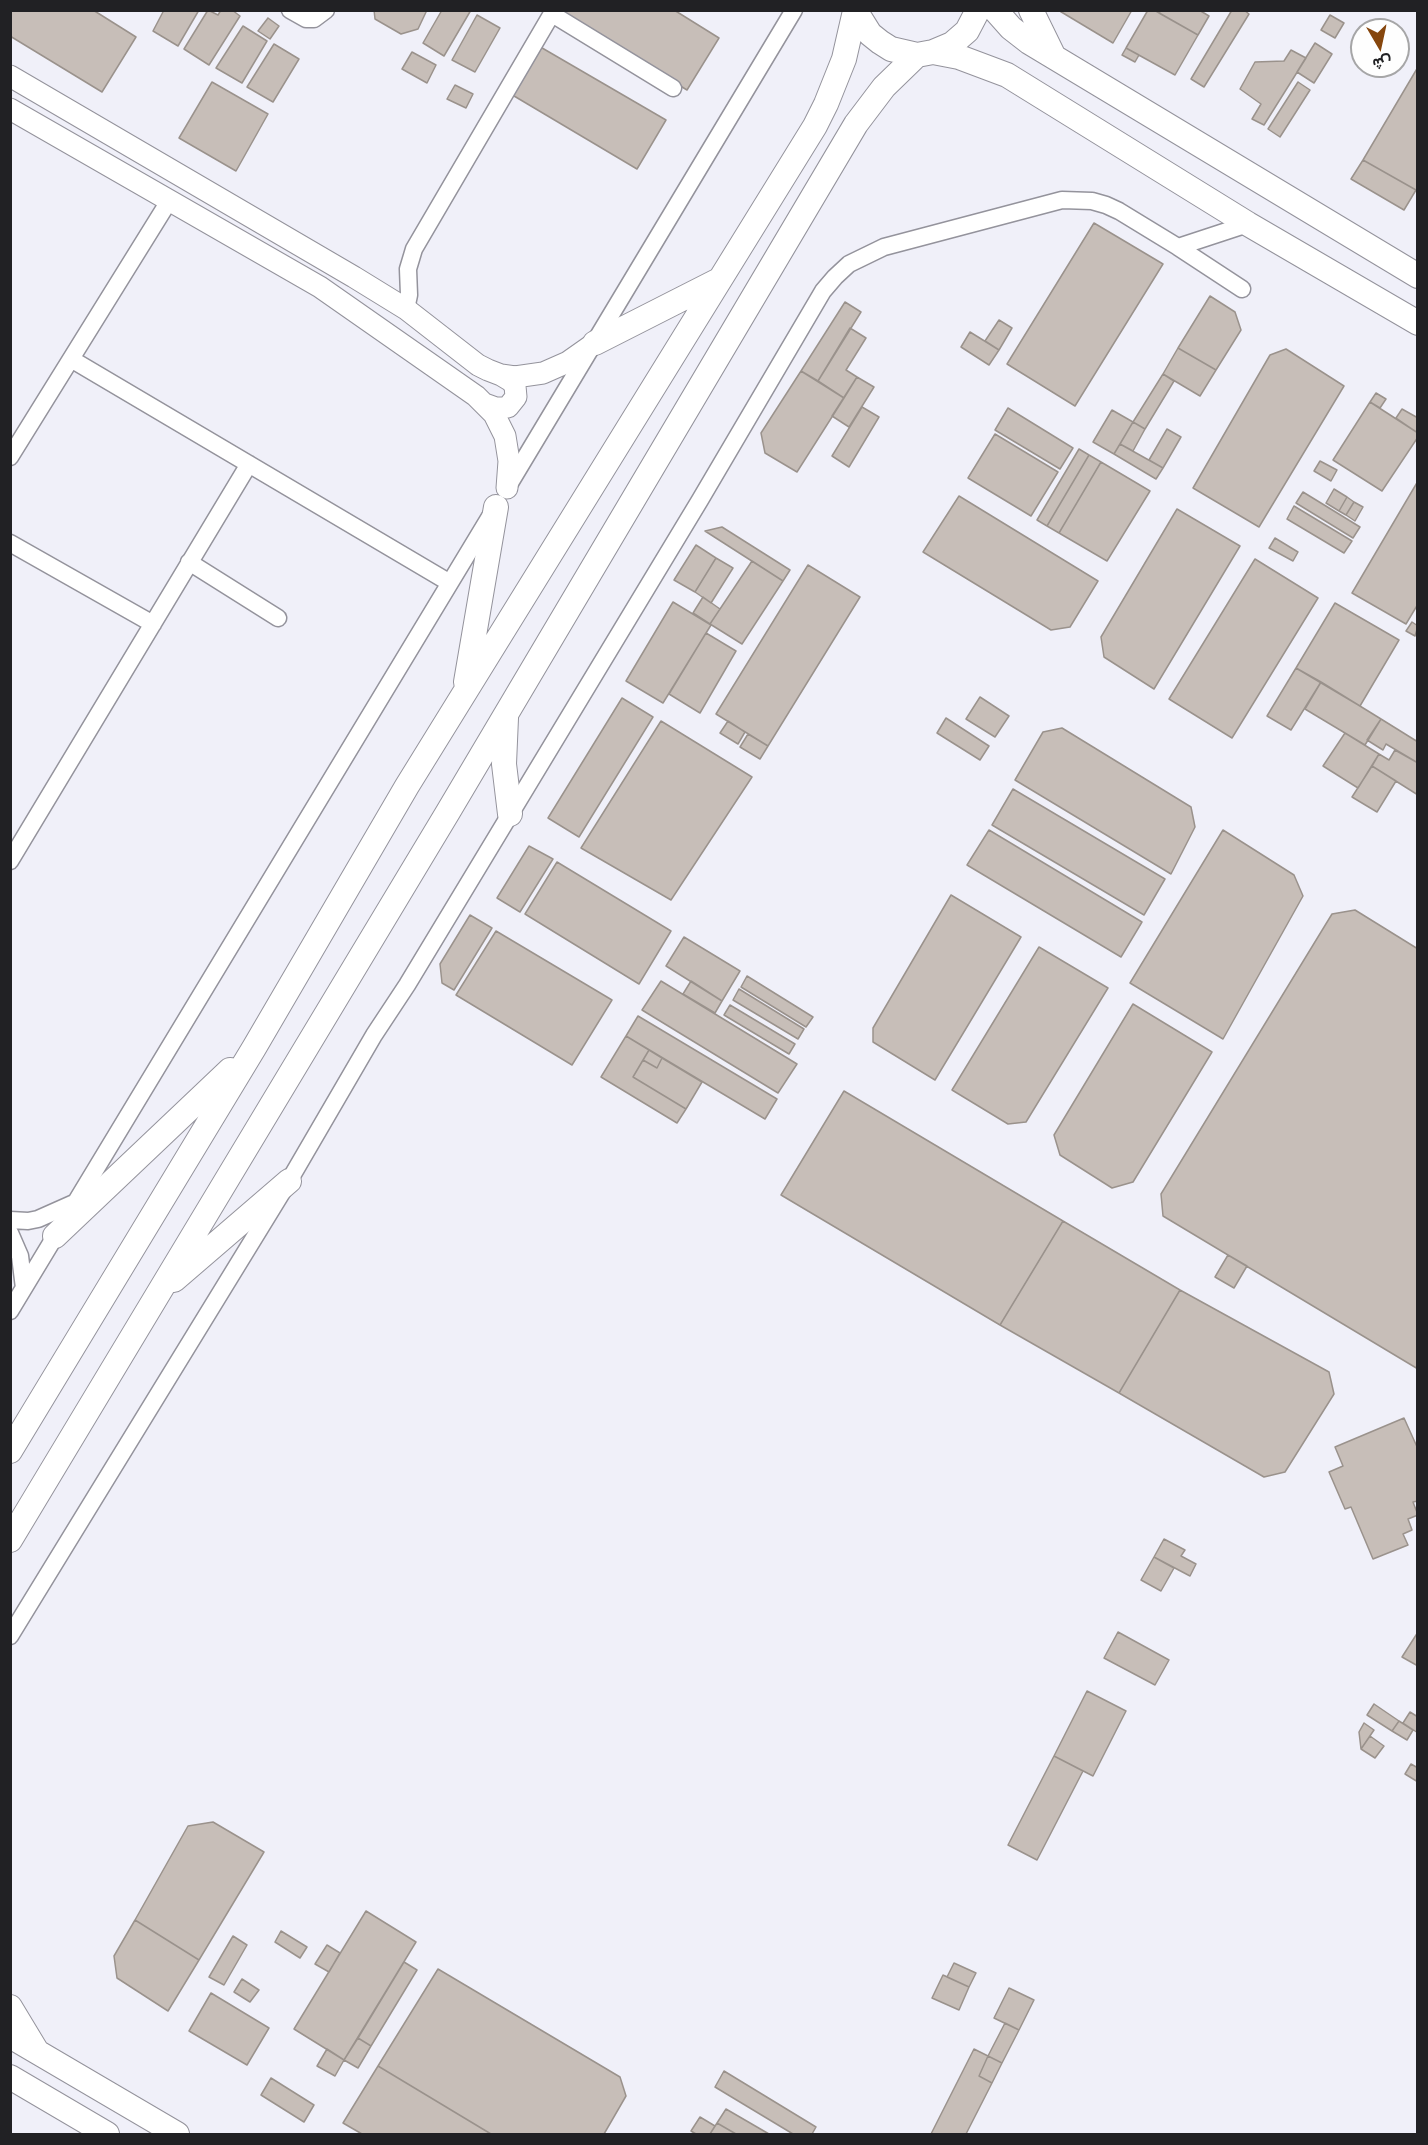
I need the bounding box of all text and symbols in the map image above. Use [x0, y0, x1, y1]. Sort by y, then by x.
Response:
north arrow [1350, 18, 1410, 78]
text: ش [1371, 52, 1394, 75]

